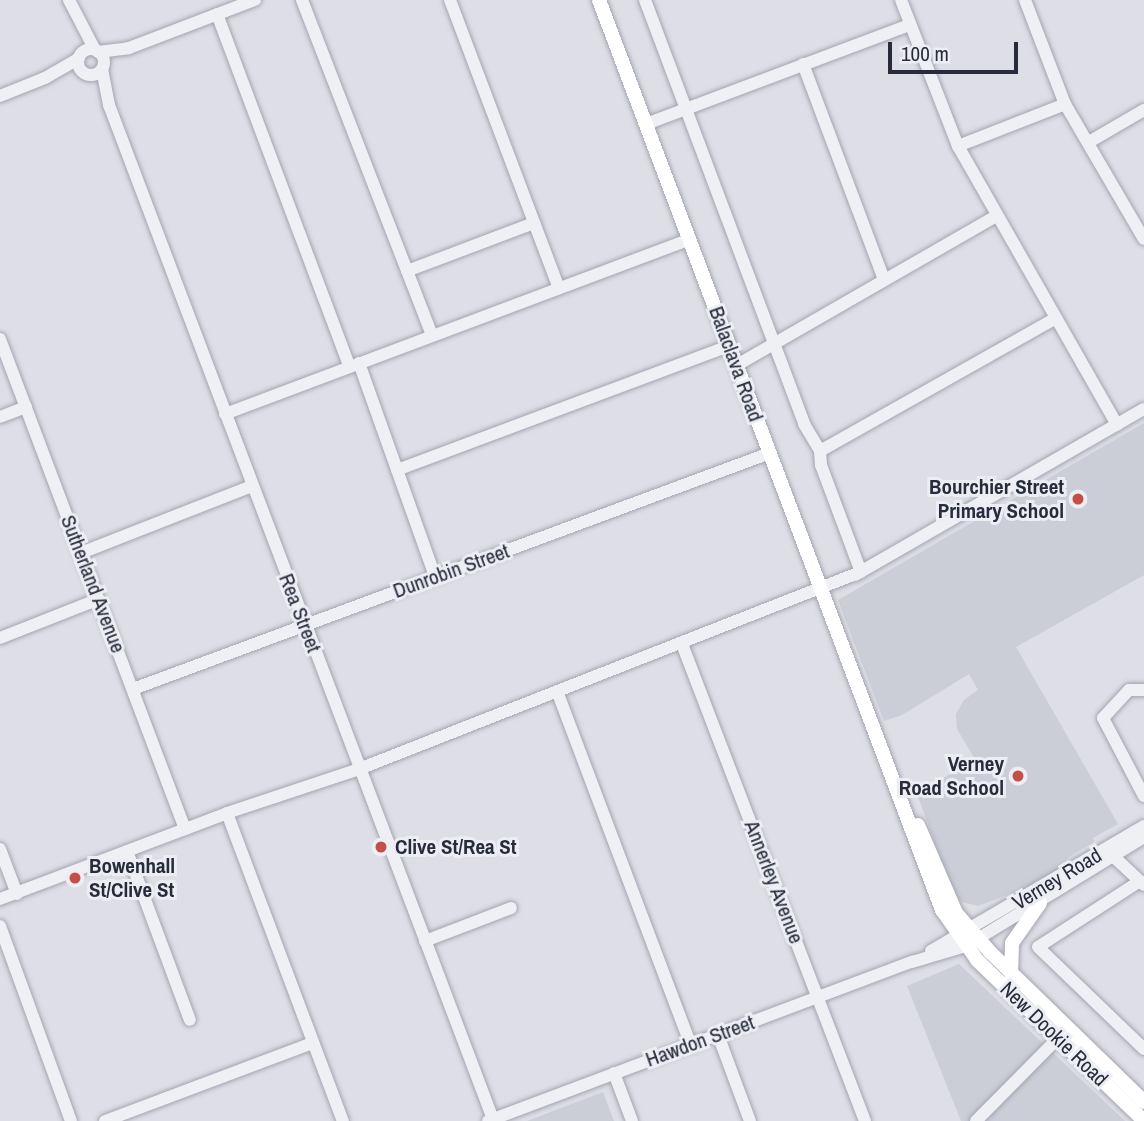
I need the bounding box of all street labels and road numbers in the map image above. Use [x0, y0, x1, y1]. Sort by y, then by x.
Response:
street label: Balaclava Road [704, 303, 768, 425]
street label: Sutherland Avenue [55, 511, 131, 657]
street label: Dunrobin Street [390, 538, 512, 604]
street label: Rea Street [273, 570, 327, 656]
street label: Annerley Avenue [739, 816, 809, 948]
street label: Verney Road [1008, 843, 1106, 915]
street label: New Dookie Road [995, 976, 1113, 1092]
street label: Hawdon Street [642, 1010, 758, 1072]

